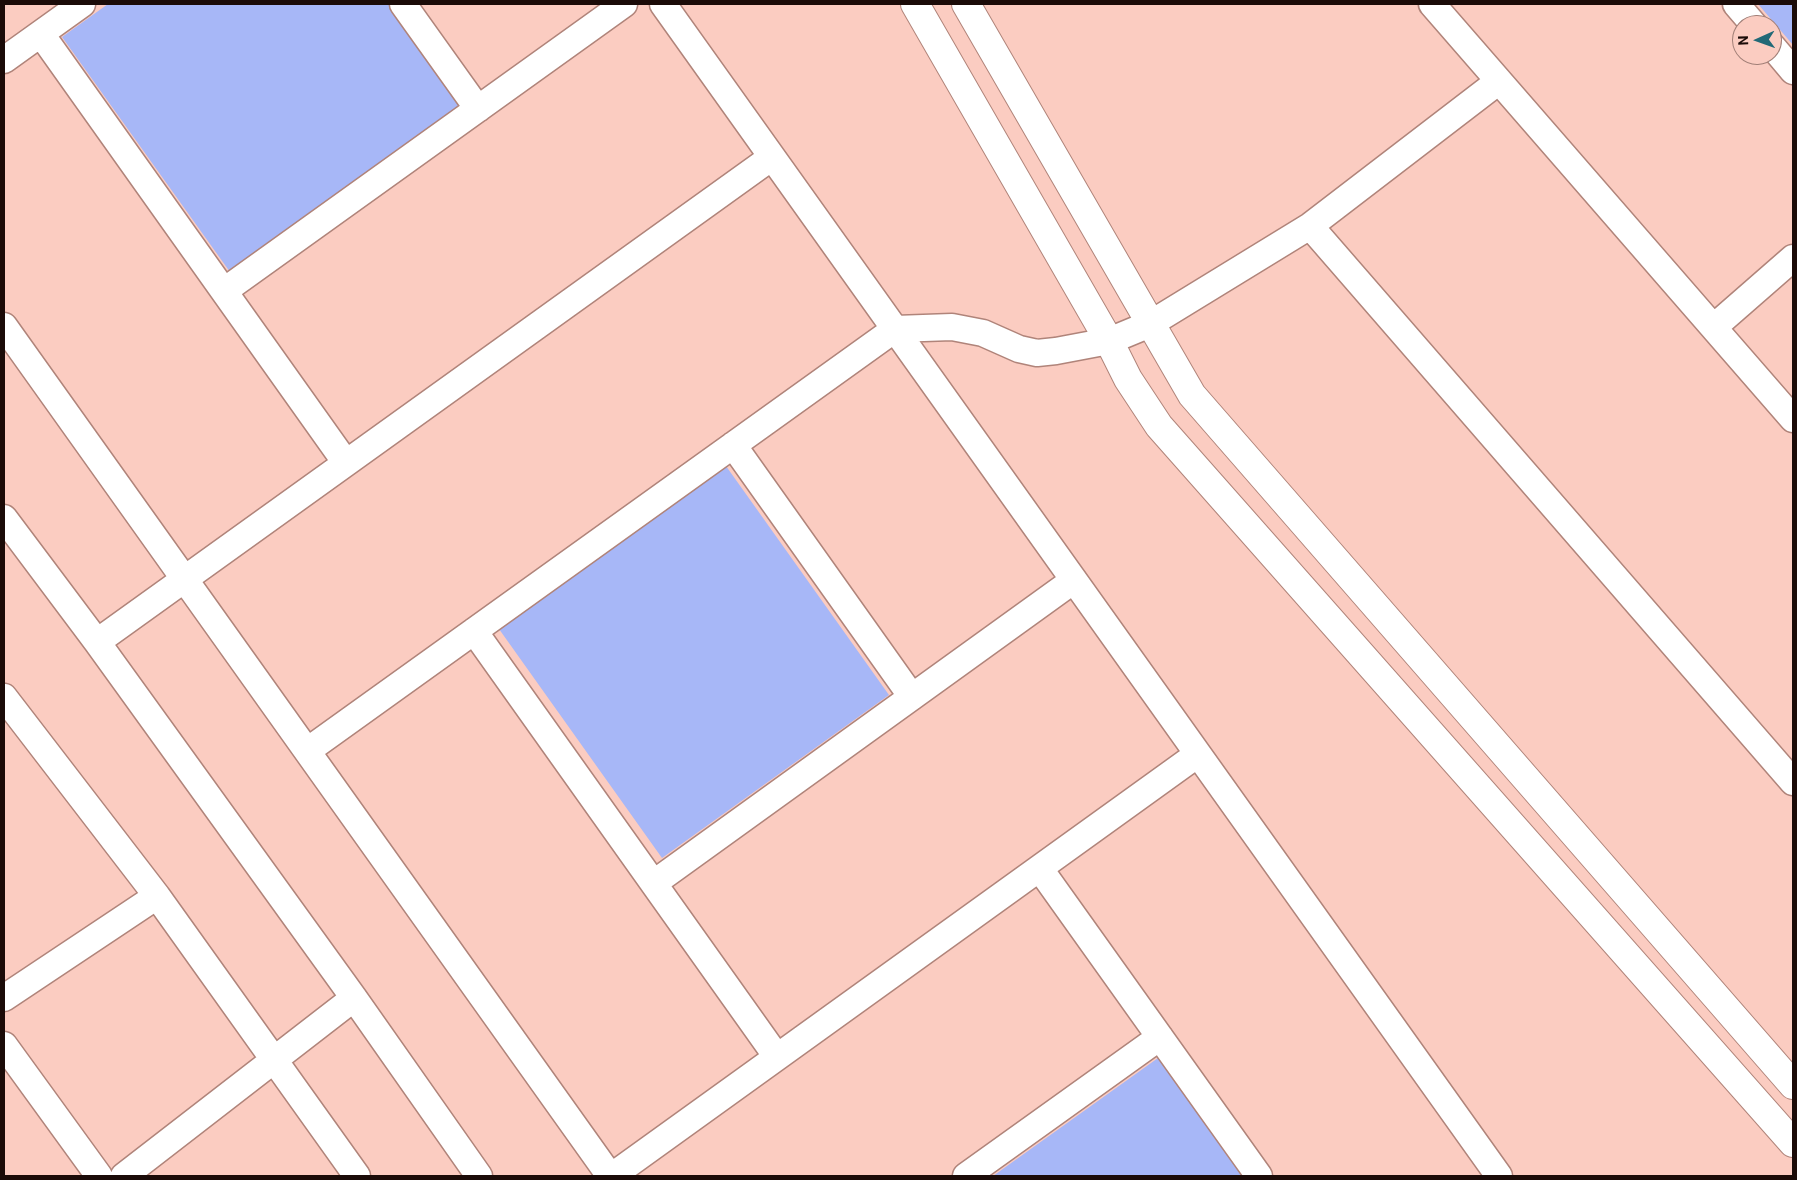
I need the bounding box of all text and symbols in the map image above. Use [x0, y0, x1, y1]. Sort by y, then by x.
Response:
north arrow [1732, 15, 1782, 65]
text: N [1735, 35, 1751, 46]

